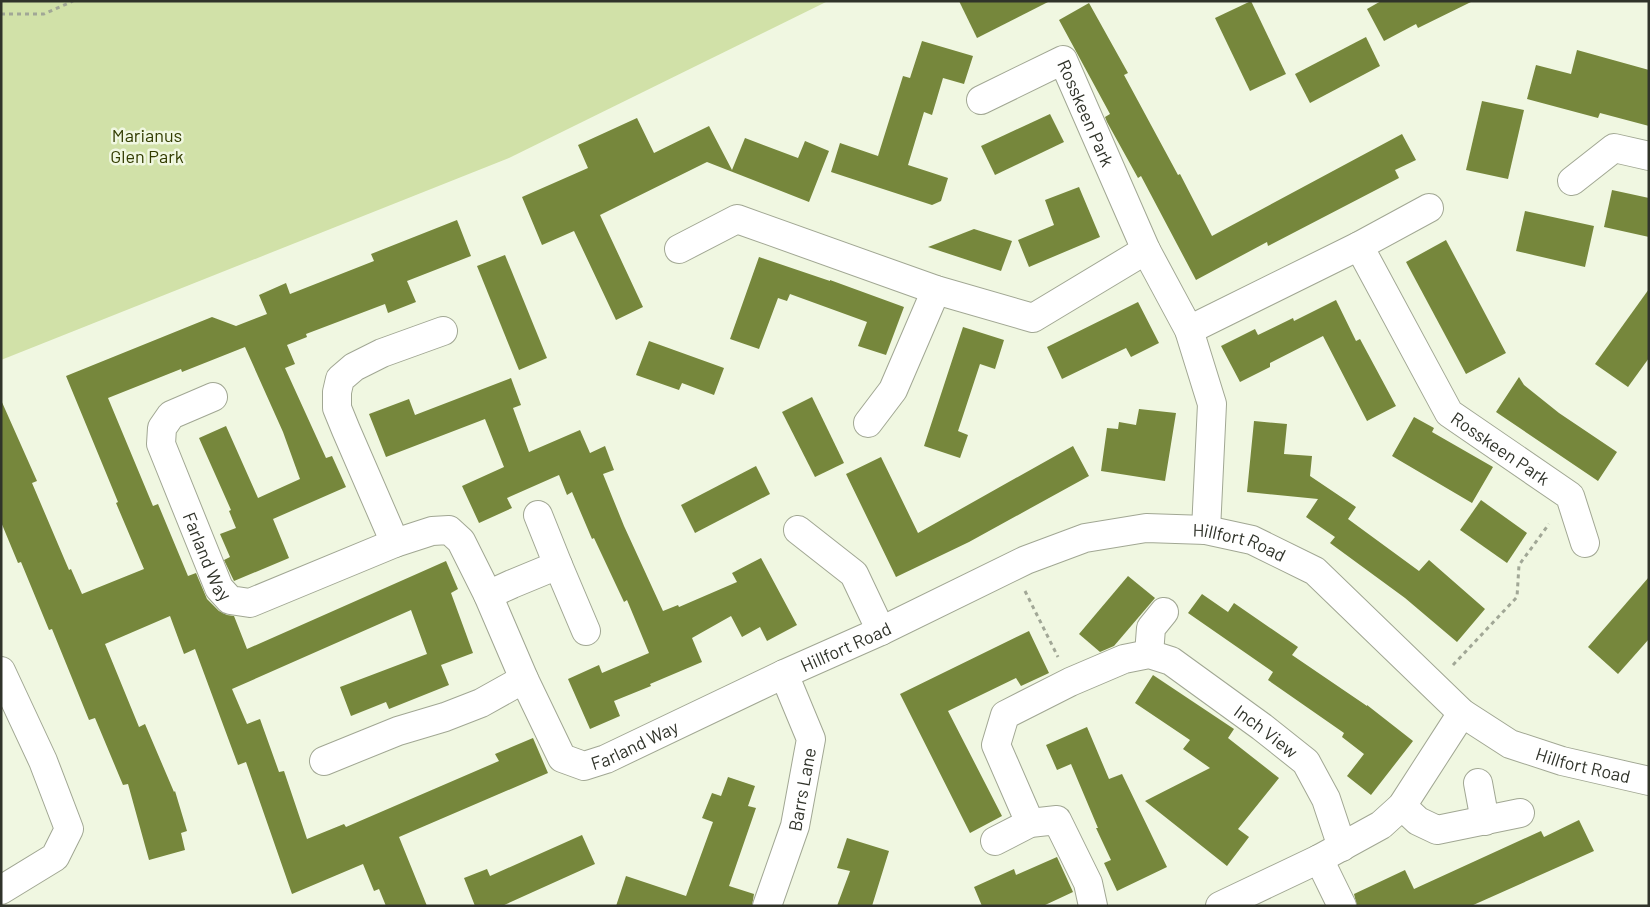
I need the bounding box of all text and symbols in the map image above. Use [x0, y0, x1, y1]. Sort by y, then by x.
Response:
street label: Rosskeen Park [1053, 56, 1119, 170]
park label: Marianus Glen Park [110, 124, 184, 167]
street label: Rosskeen Park [1447, 407, 1554, 490]
street label: Farland Way [179, 509, 236, 605]
street label: Hillfort Road [1192, 519, 1290, 566]
street label: Hillfort Road [797, 617, 895, 676]
street label: Inch View [1230, 700, 1303, 763]
street label: Farland Way [588, 715, 682, 774]
street label: Hillfort Road [1533, 742, 1633, 787]
street label: Barrs Lane [783, 746, 820, 833]

